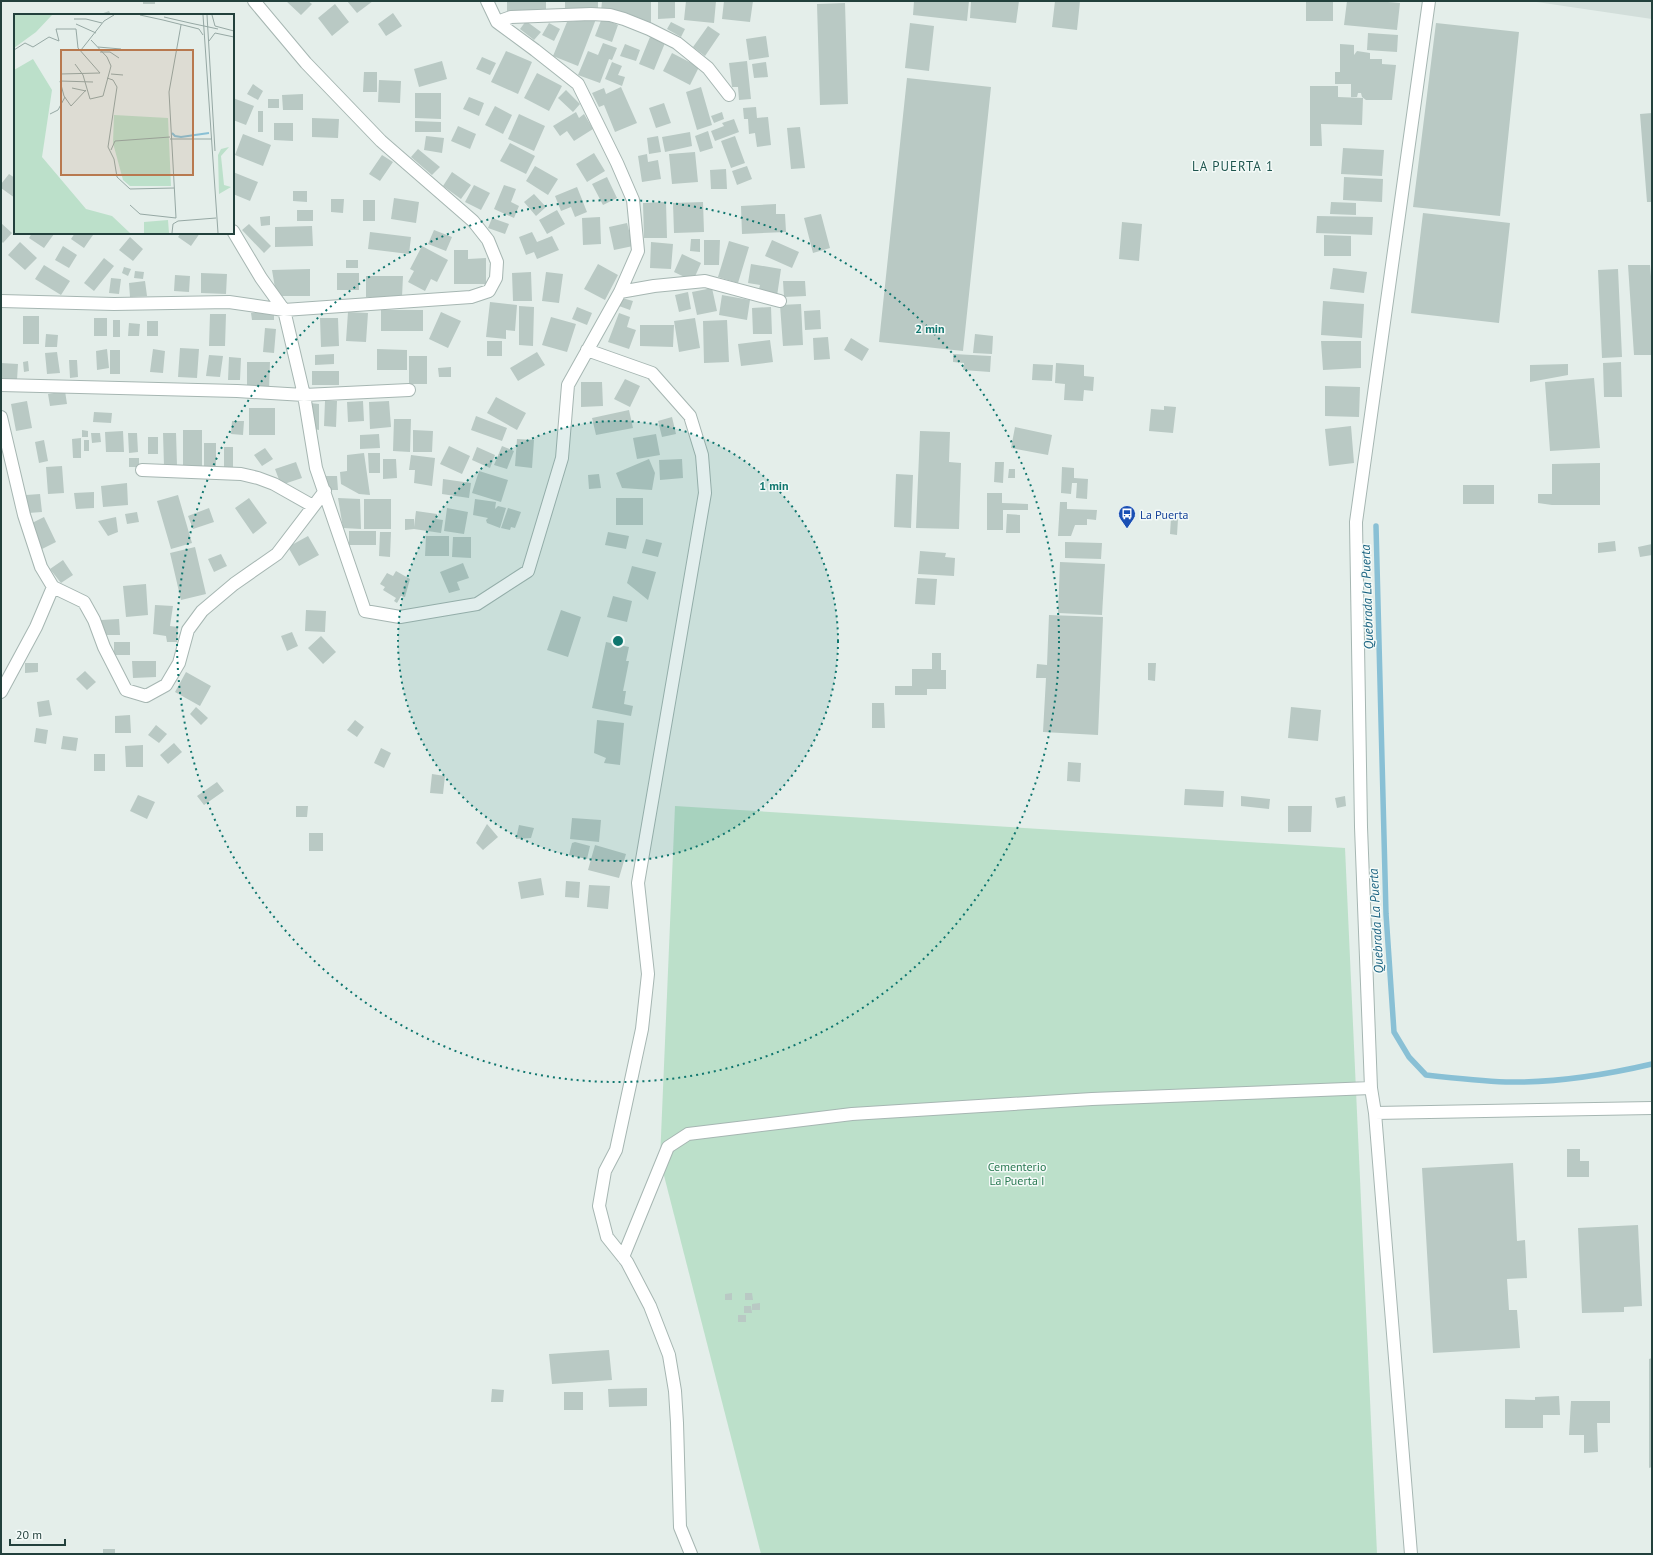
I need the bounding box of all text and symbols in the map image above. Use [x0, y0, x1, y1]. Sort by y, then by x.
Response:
inset map [14, 14, 234, 234]
district label: LA PUERTA 1 [1192, 158, 1274, 175]
text: 2 min [915, 321, 945, 336]
text: 1 min [759, 478, 789, 493]
bus stop icon: La Puerta [1117, 504, 1137, 529]
place label: La Puerta [1140, 507, 1188, 522]
water label: Quebrada La Puerta [1357, 544, 1377, 650]
centre of rings [611, 634, 625, 648]
water label: Quebrada La Puerta [1365, 868, 1387, 974]
park label: Cementerio La Puerta I [988, 1159, 1046, 1188]
scale bar [10, 1521, 65, 1547]
text: 20 m [16, 1527, 42, 1542]

